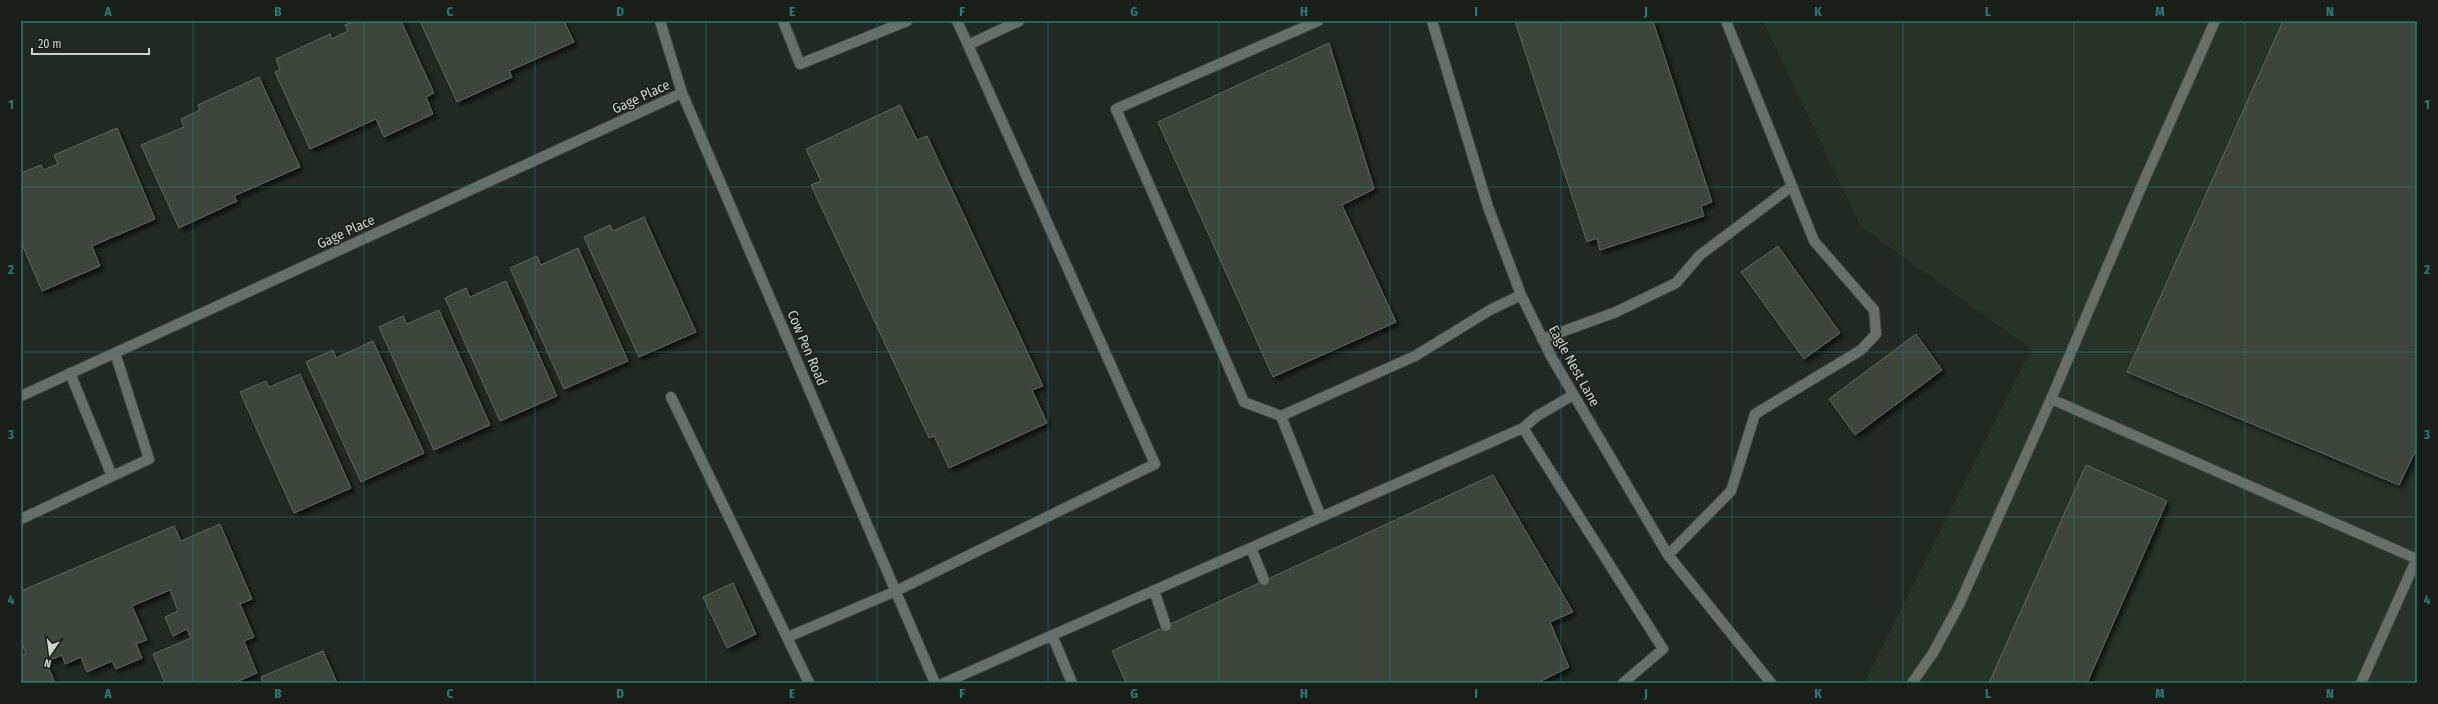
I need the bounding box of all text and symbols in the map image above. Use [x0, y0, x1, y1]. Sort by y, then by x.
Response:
text: A [103, 4, 112, 19]
text: B [274, 4, 282, 19]
text: C [447, 4, 454, 19]
text: D [616, 4, 624, 19]
text: E [789, 4, 795, 19]
text: F [959, 4, 965, 19]
text: G [1130, 4, 1138, 19]
text: H [1300, 4, 1308, 19]
text: I [1474, 4, 1478, 19]
text: J [1643, 4, 1648, 19]
text: K [1814, 4, 1822, 19]
text: L [1985, 4, 1991, 19]
text: M [2155, 4, 2165, 19]
text: N [2326, 4, 2334, 19]
scale bar [32, 30, 149, 56]
text: 20 m [38, 37, 62, 51]
street label: Gage Place [609, 76, 673, 118]
text: 1 [8, 97, 14, 112]
text: 1 [2424, 97, 2430, 112]
street label: Gage Place [314, 211, 378, 253]
text: 2 [7, 262, 14, 277]
text: 2 [2423, 262, 2430, 277]
street label: Cow Pen Road [784, 308, 830, 388]
street label: Eagle Nest Lane [1545, 322, 1603, 410]
text: 3 [7, 427, 14, 442]
text: 3 [2423, 427, 2430, 442]
text: 4 [8, 592, 15, 607]
text: 4 [2424, 592, 2431, 607]
north arrow [30, 634, 70, 674]
text: N [43, 656, 53, 670]
text: A [103, 686, 112, 701]
text: B [274, 686, 282, 701]
text: C [447, 686, 454, 701]
text: D [616, 686, 624, 701]
text: E [789, 686, 795, 701]
text: F [959, 686, 965, 701]
text: G [1130, 686, 1138, 701]
text: H [1300, 686, 1308, 701]
text: I [1474, 686, 1478, 701]
text: J [1643, 686, 1648, 701]
text: K [1814, 686, 1822, 701]
text: L [1985, 686, 1991, 701]
text: M [2155, 686, 2165, 701]
text: N [2326, 686, 2334, 701]

